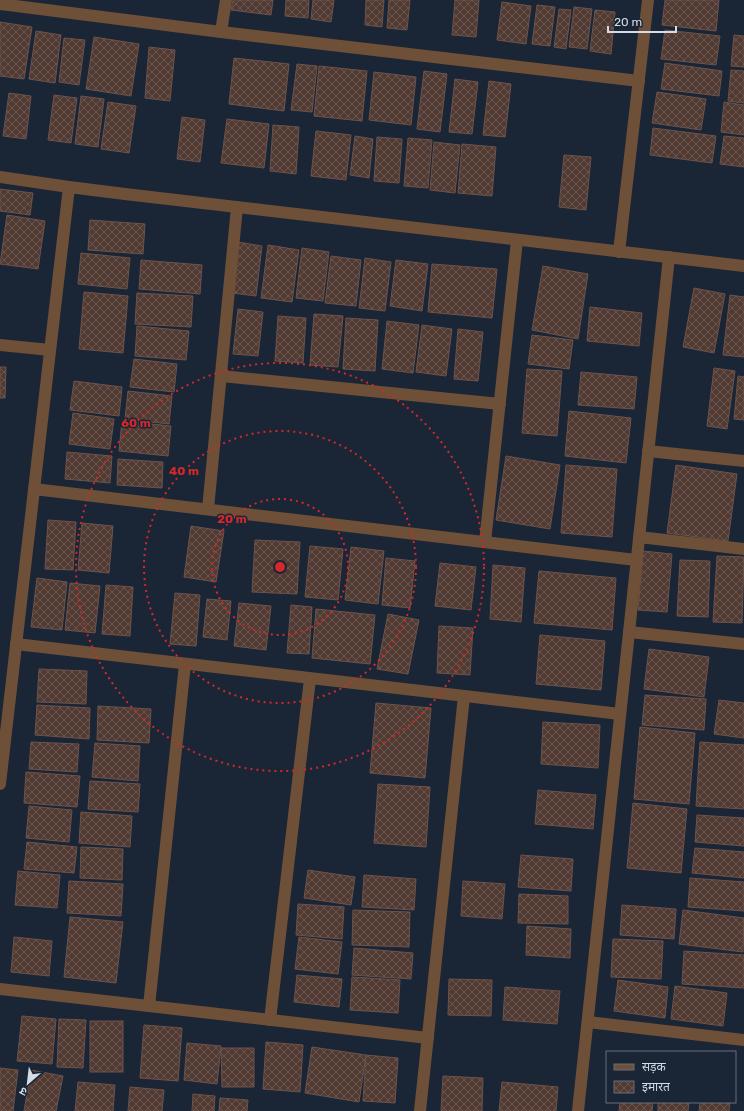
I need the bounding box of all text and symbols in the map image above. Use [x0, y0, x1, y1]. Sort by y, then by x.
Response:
scale bar [608, 8, 676, 34]
text: 20 m [614, 15, 642, 29]
text: 60 m [121, 416, 151, 430]
text: 40 m [169, 464, 199, 478]
text: 20 m [217, 512, 247, 526]
centre of rings [273, 560, 287, 574]
legend [606, 1051, 736, 1103]
text: सड़क [642, 1060, 667, 1074]
north arrow [8, 1063, 48, 1103]
text: इमारत [642, 1080, 671, 1094]
text: उ [17, 1084, 29, 1099]

